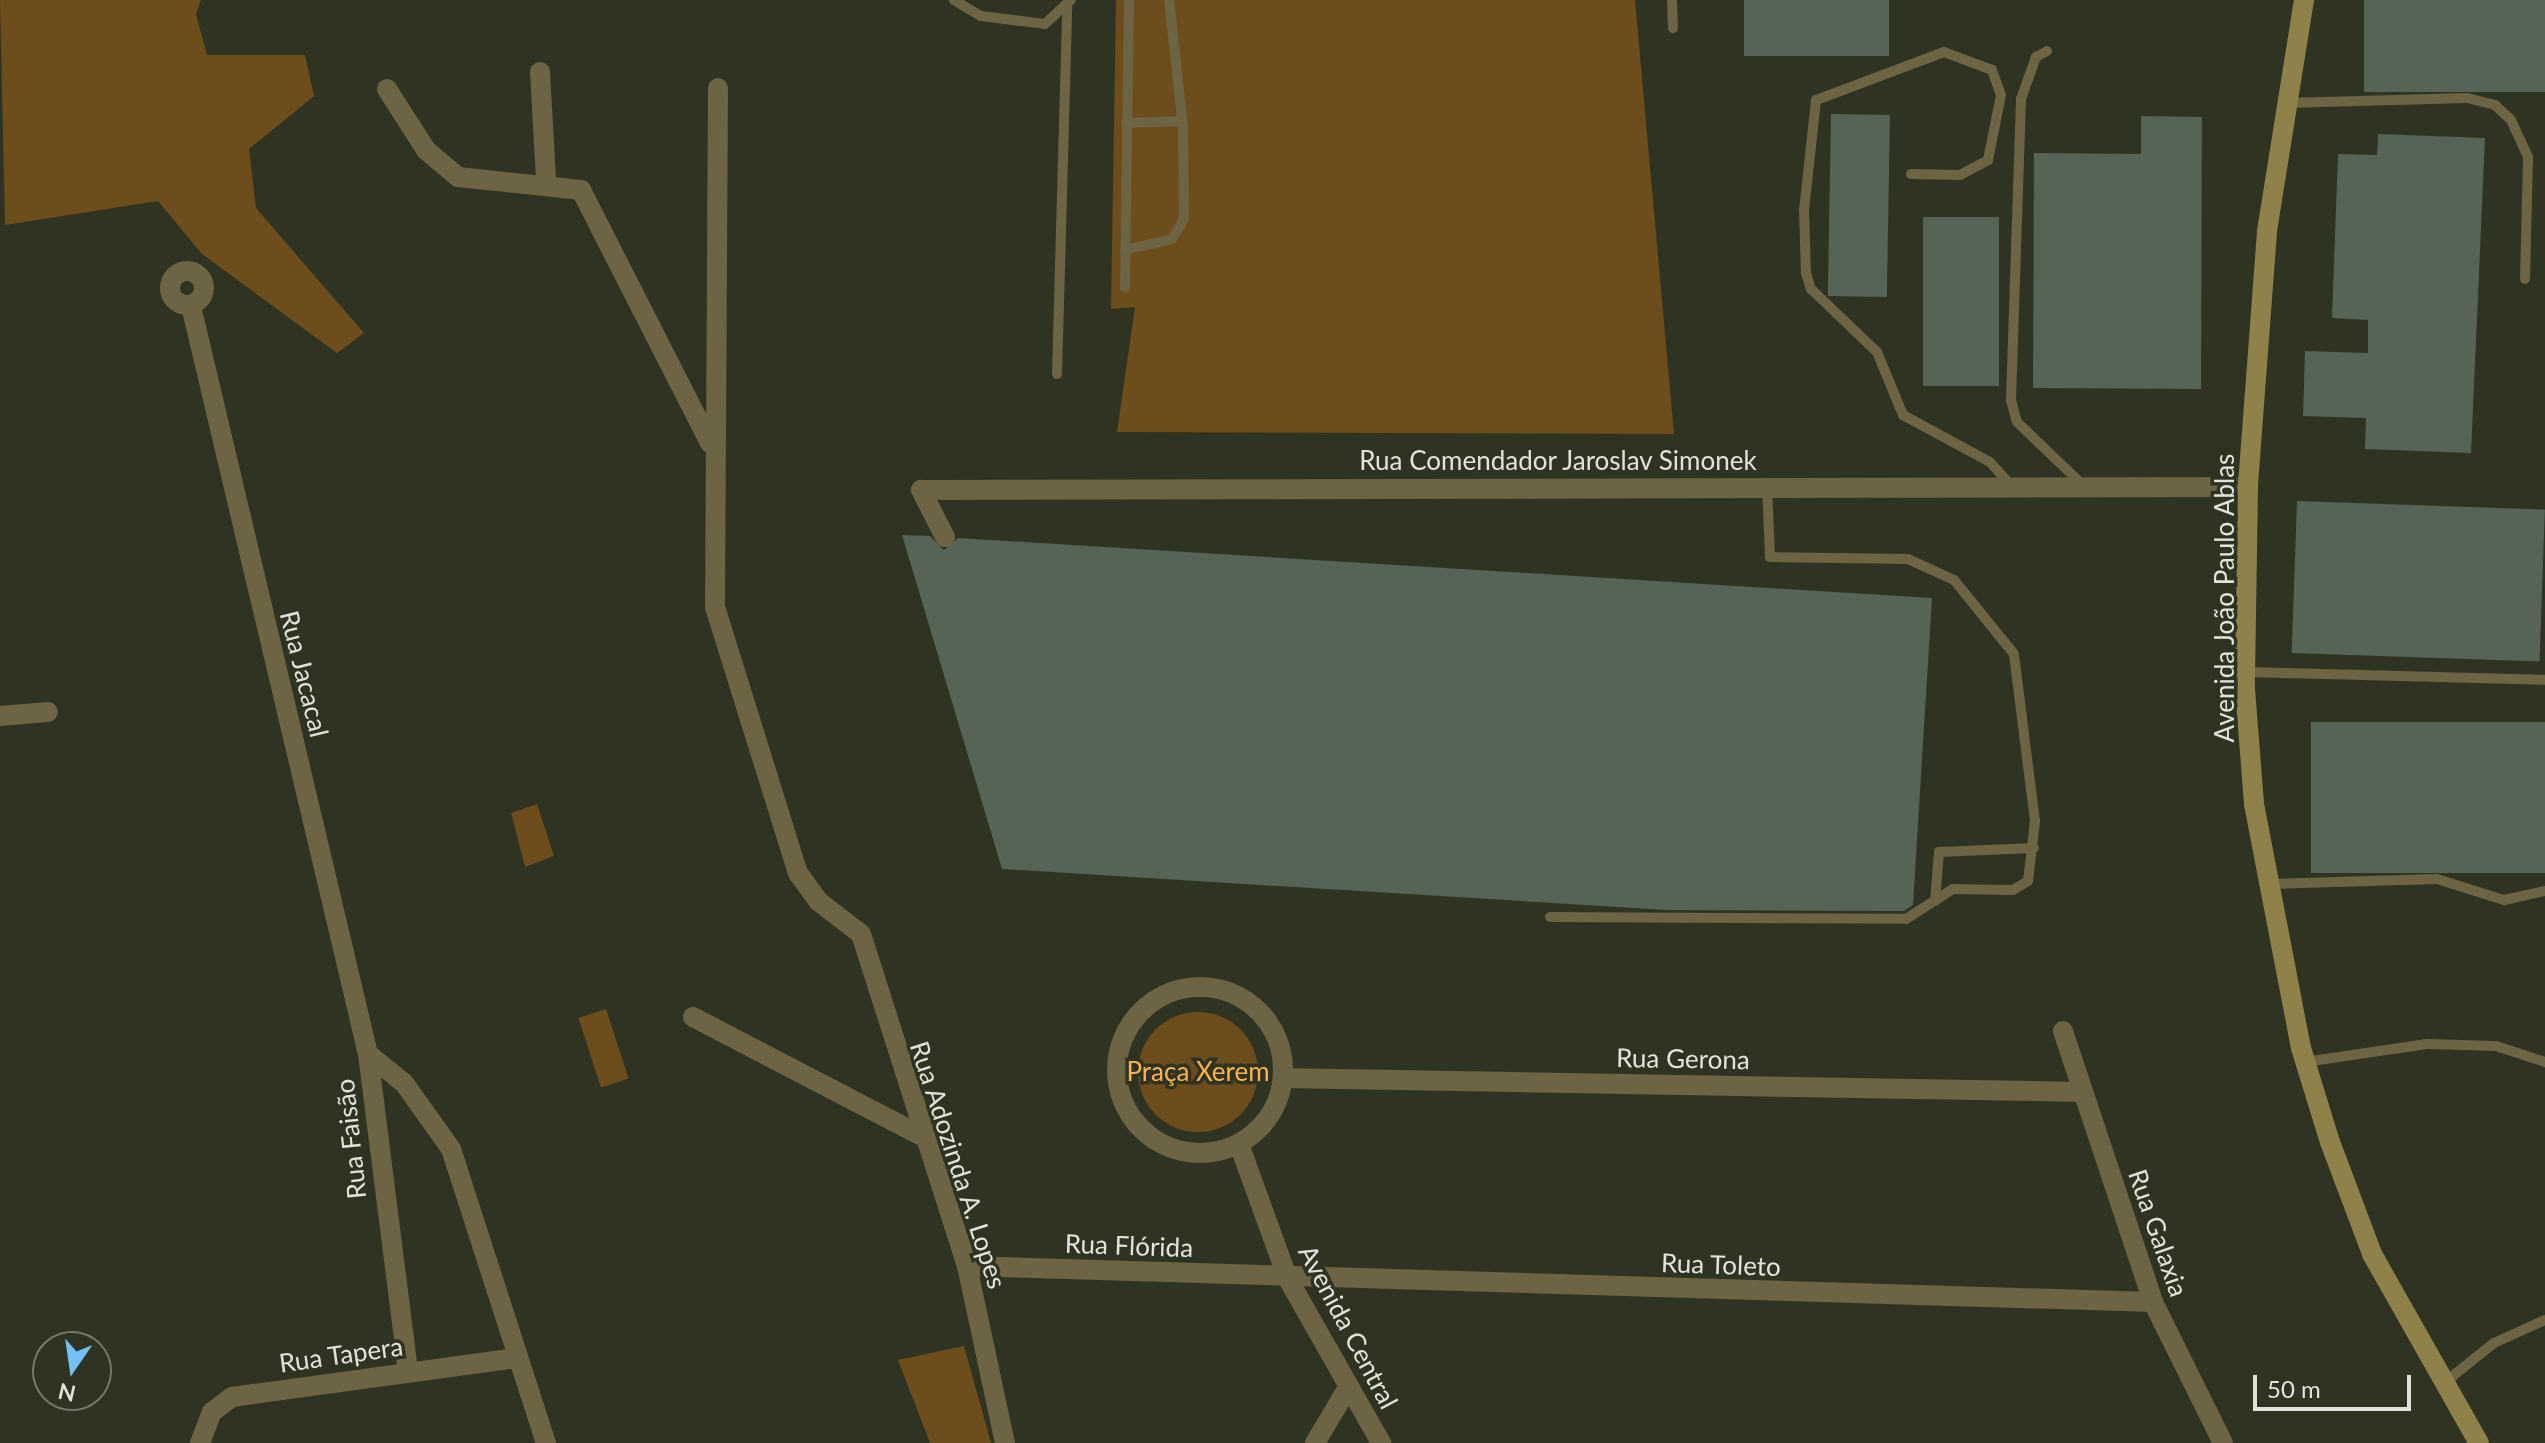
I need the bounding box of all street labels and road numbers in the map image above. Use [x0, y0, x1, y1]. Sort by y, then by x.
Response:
street label: Rua Comendador Jaroslav Simonek [1358, 445, 1758, 477]
street label: Avenida João Paulo Ablas [2209, 453, 2241, 743]
street label: Rua Jacacal [273, 607, 335, 741]
street label: Rua Adozinda A. Lopes [903, 1037, 1013, 1293]
street label: Rua Gerona [1616, 1042, 1750, 1076]
street label: Rua Faisão [329, 1077, 373, 1201]
street label: Rua Galaxia [2122, 1165, 2194, 1301]
street label: Rua Flórida [1064, 1228, 1194, 1264]
street label: Avenida Central [1292, 1240, 1404, 1414]
street label: Rua Toleto [1660, 1247, 1782, 1283]
street label: Rua Tapera [277, 1331, 405, 1379]

